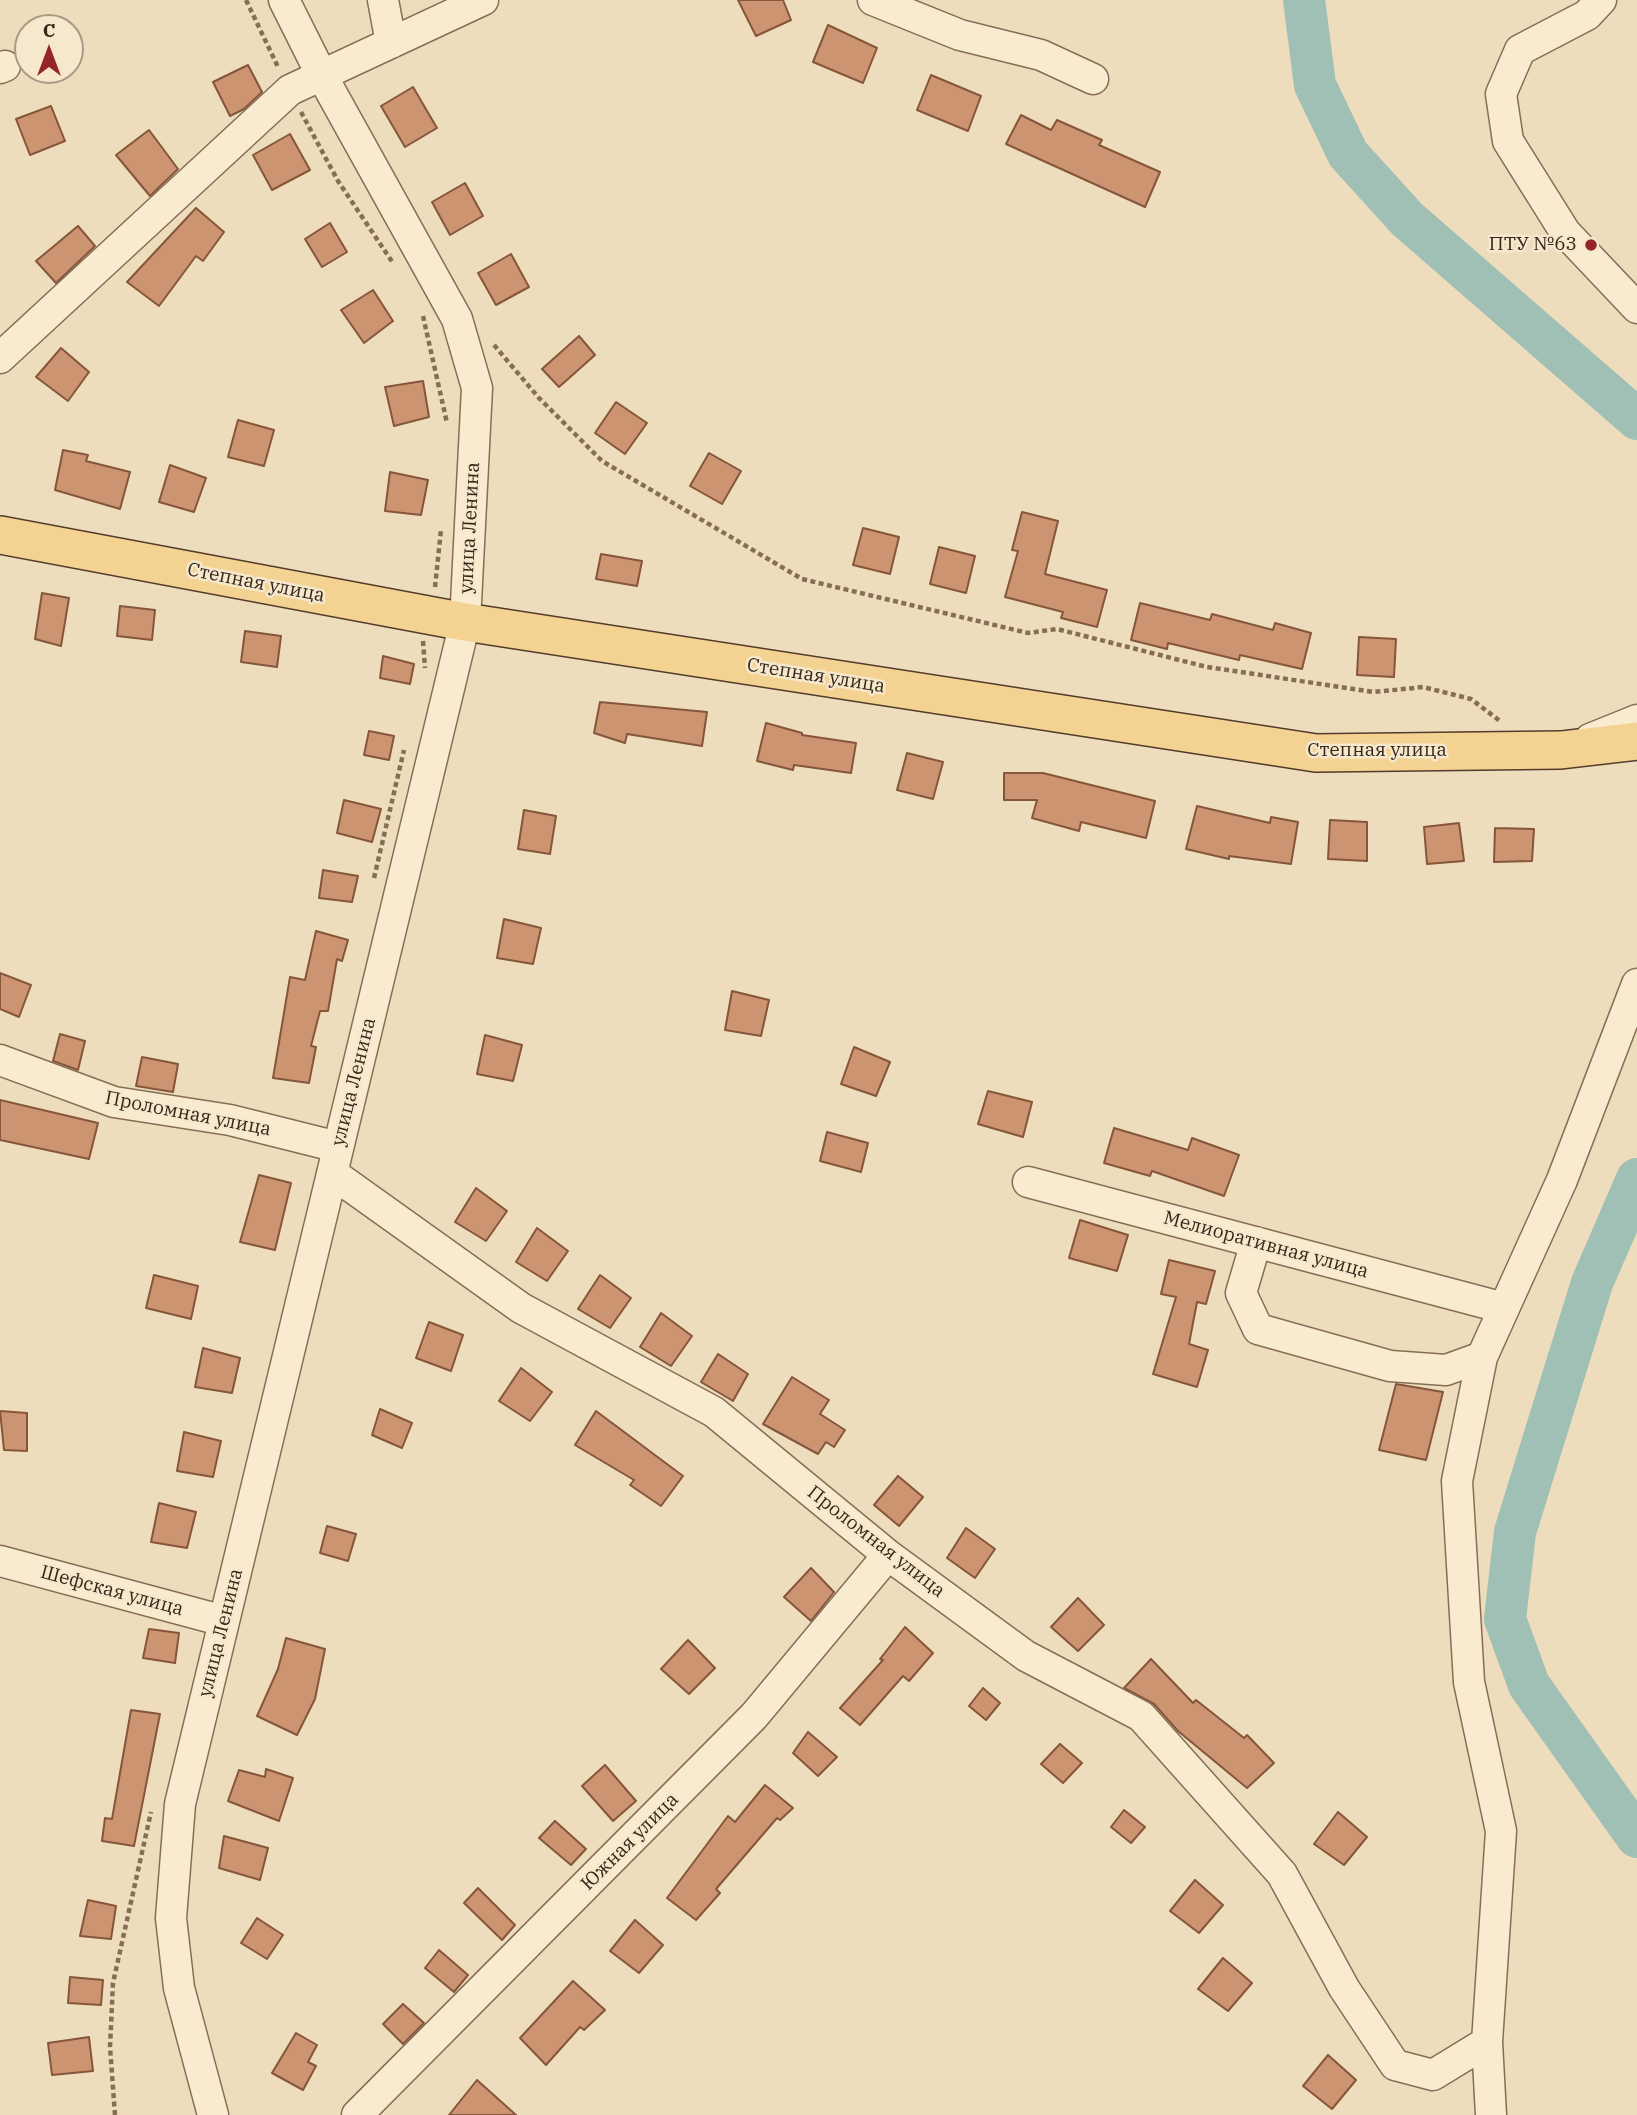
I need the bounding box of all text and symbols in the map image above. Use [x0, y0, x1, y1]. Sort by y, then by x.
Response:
north arrow [14, 14, 84, 84]
text: С [43, 18, 55, 42]
place label: ПТУ №63 [1489, 234, 1577, 256]
marker: ПТУ №63 [1583, 237, 1599, 253]
street label: улица Ленина [455, 462, 485, 594]
street label: Степная улица [185, 558, 327, 608]
street label: Степная улица [745, 654, 887, 698]
street label: Степная улица [1307, 740, 1447, 762]
street label: улица Ленина [327, 1015, 381, 1149]
street label: Проломная улица [103, 1087, 273, 1141]
street label: Мелиоративная улица [1161, 1207, 1371, 1283]
street label: Проломная улица [803, 1481, 949, 1603]
street label: Шефская улица [38, 1561, 186, 1621]
street label: улица Ленина [194, 1566, 248, 1700]
street label: Южная улица [577, 1789, 683, 1895]

